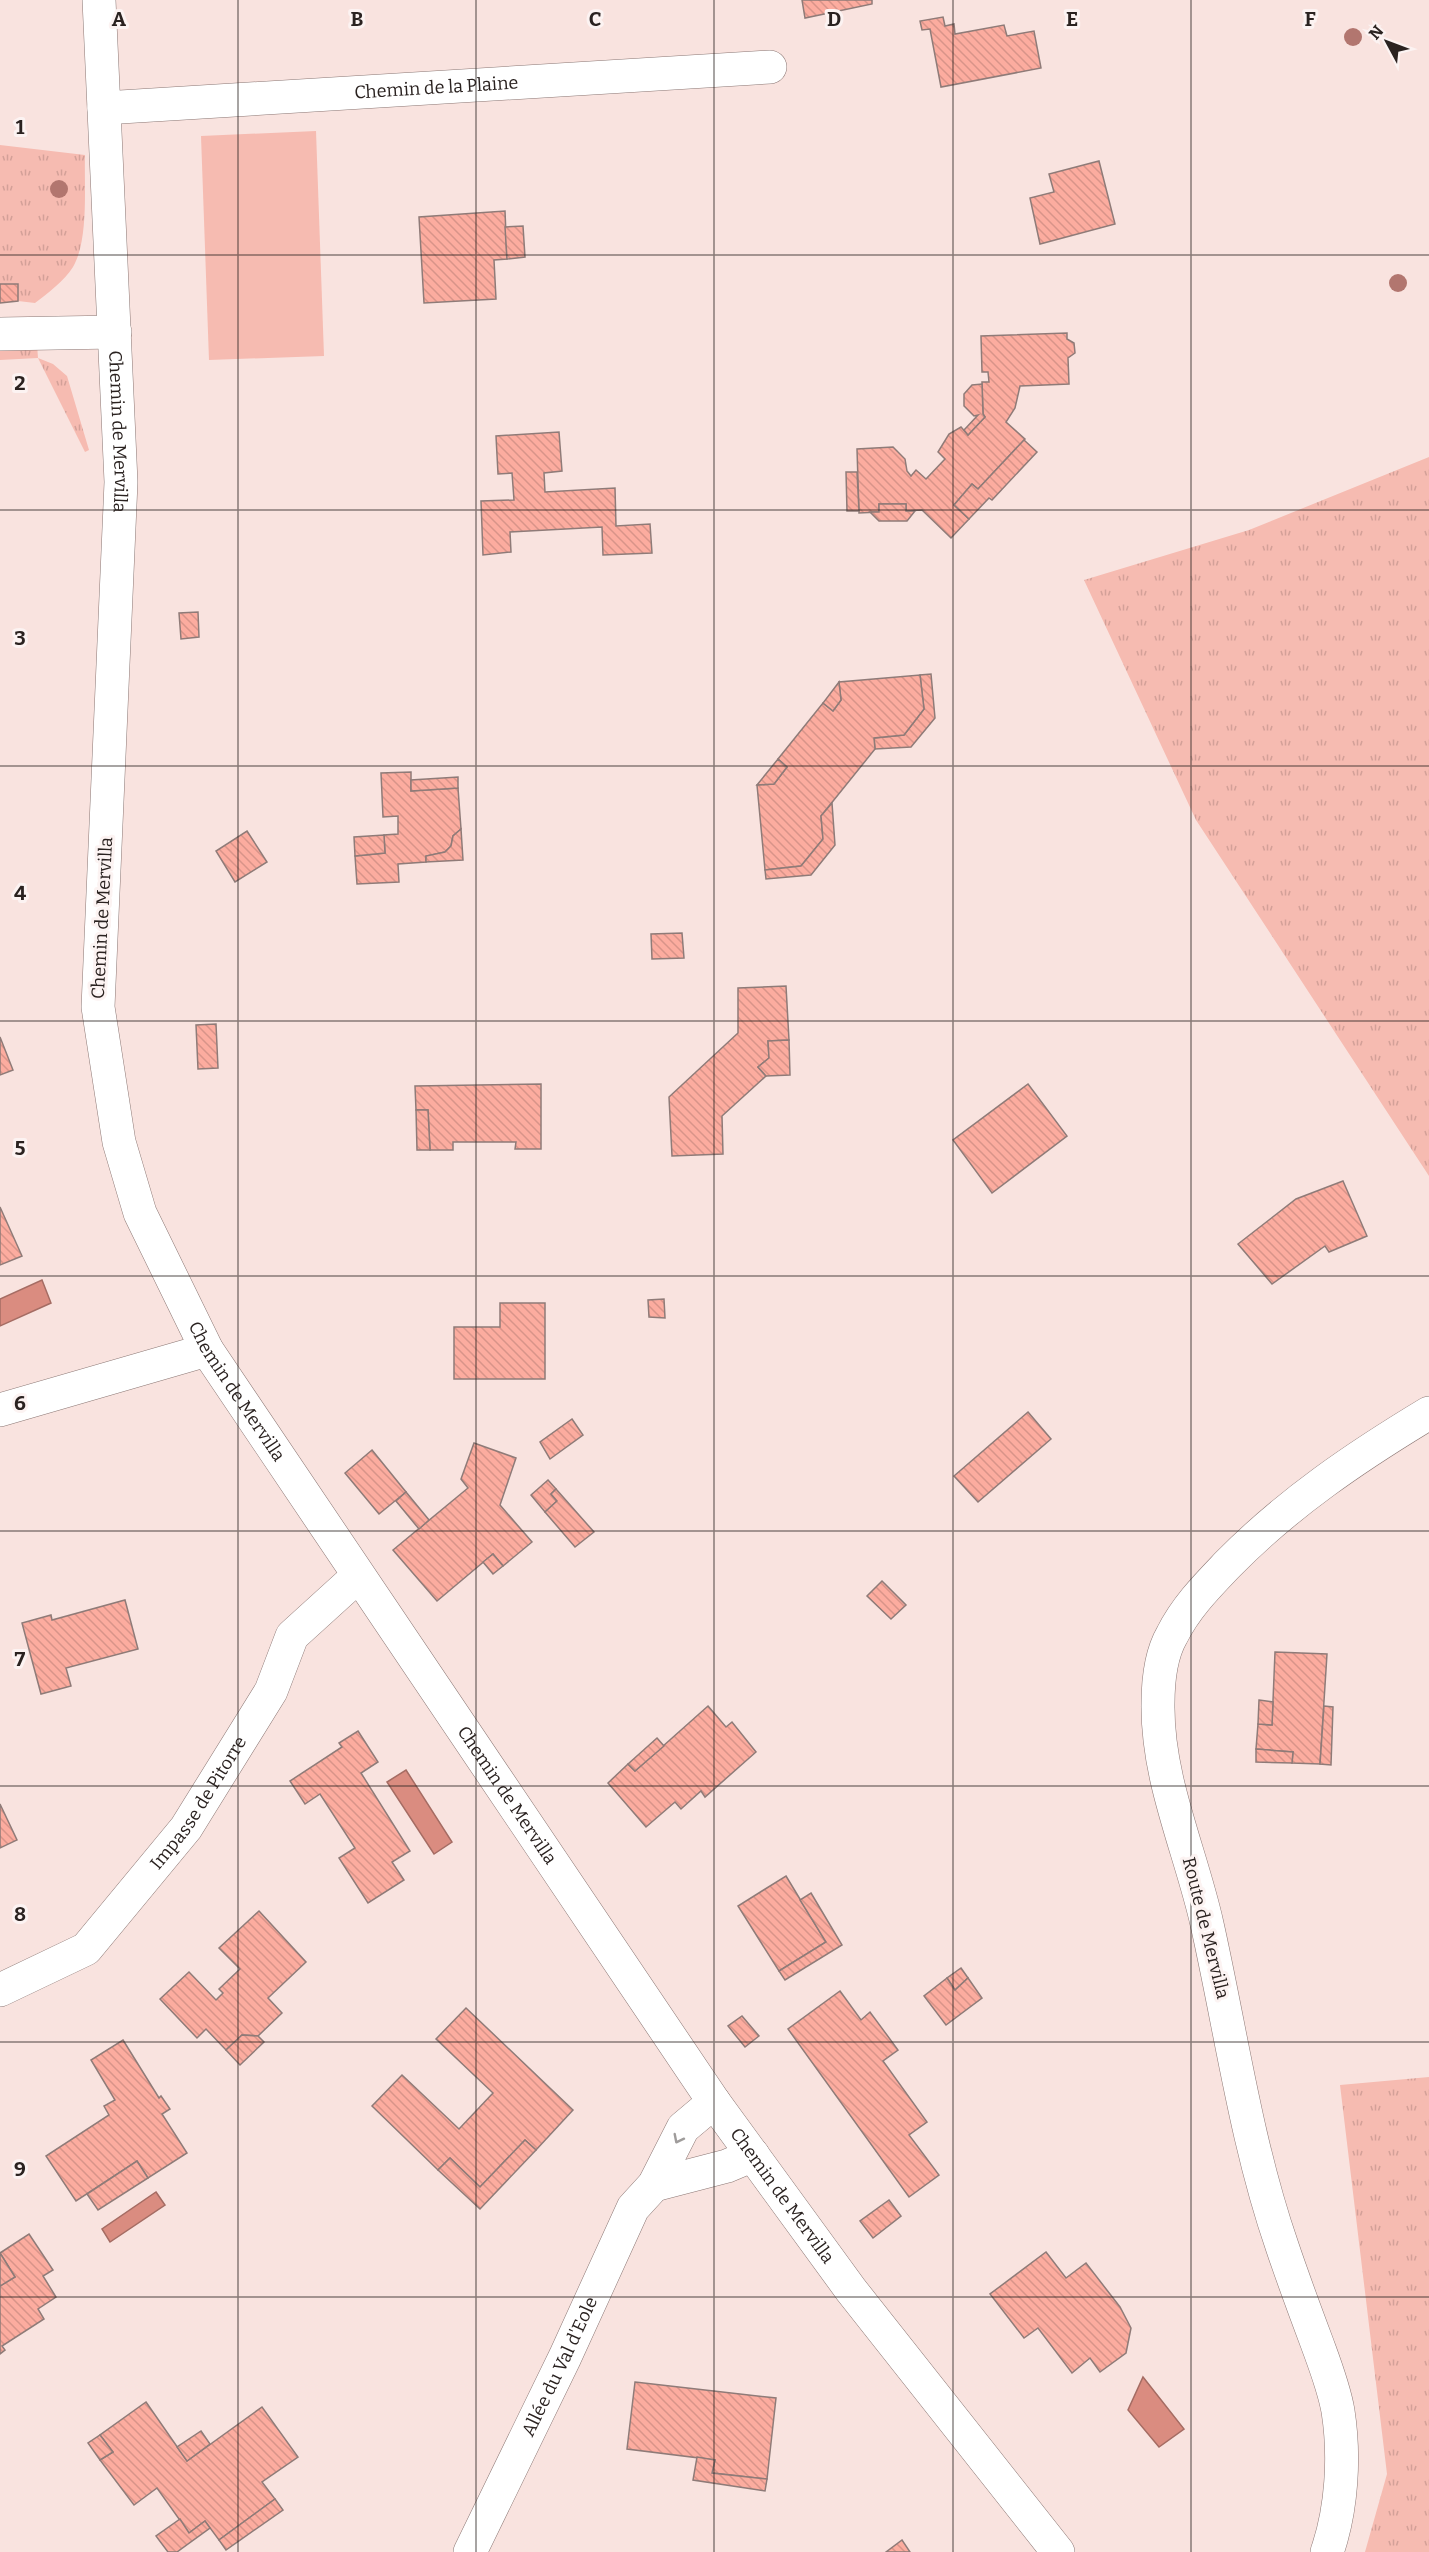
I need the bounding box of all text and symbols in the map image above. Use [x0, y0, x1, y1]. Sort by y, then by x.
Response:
text: A [112, 7, 127, 31]
text: B [351, 7, 364, 31]
text: C [589, 7, 601, 31]
text: D [827, 7, 841, 31]
text: E [1066, 7, 1078, 31]
text: F [1304, 7, 1316, 31]
north arrow [1357, 12, 1417, 72]
text: N [1365, 22, 1387, 43]
street label: Chemin de la Plaine [354, 72, 519, 104]
text: 1 [16, 115, 25, 139]
street label: Chemin de Mervilla [104, 350, 132, 513]
text: 2 [14, 371, 26, 395]
text: 3 [14, 626, 26, 650]
street label: Chemin de Mervilla [87, 836, 117, 1000]
text: 4 [14, 881, 26, 905]
text: 5 [15, 1136, 26, 1160]
street label: Chemin de Mervilla [184, 1318, 290, 1466]
text: 6 [14, 1391, 26, 1415]
text: 7 [15, 1647, 26, 1671]
street label: Chemin de Mervilla [453, 1722, 562, 1869]
street label: Impasse de Pitorre [145, 1732, 251, 1874]
street label: Route de Mervilla [1178, 1855, 1234, 2001]
text: 8 [14, 1902, 26, 1926]
street label: Chemin de Mervilla [726, 2124, 839, 2268]
one-way arrow [673, 2132, 685, 2143]
text: 9 [14, 2157, 26, 2181]
street label: Allée du Val d'Eole [517, 2293, 602, 2440]

